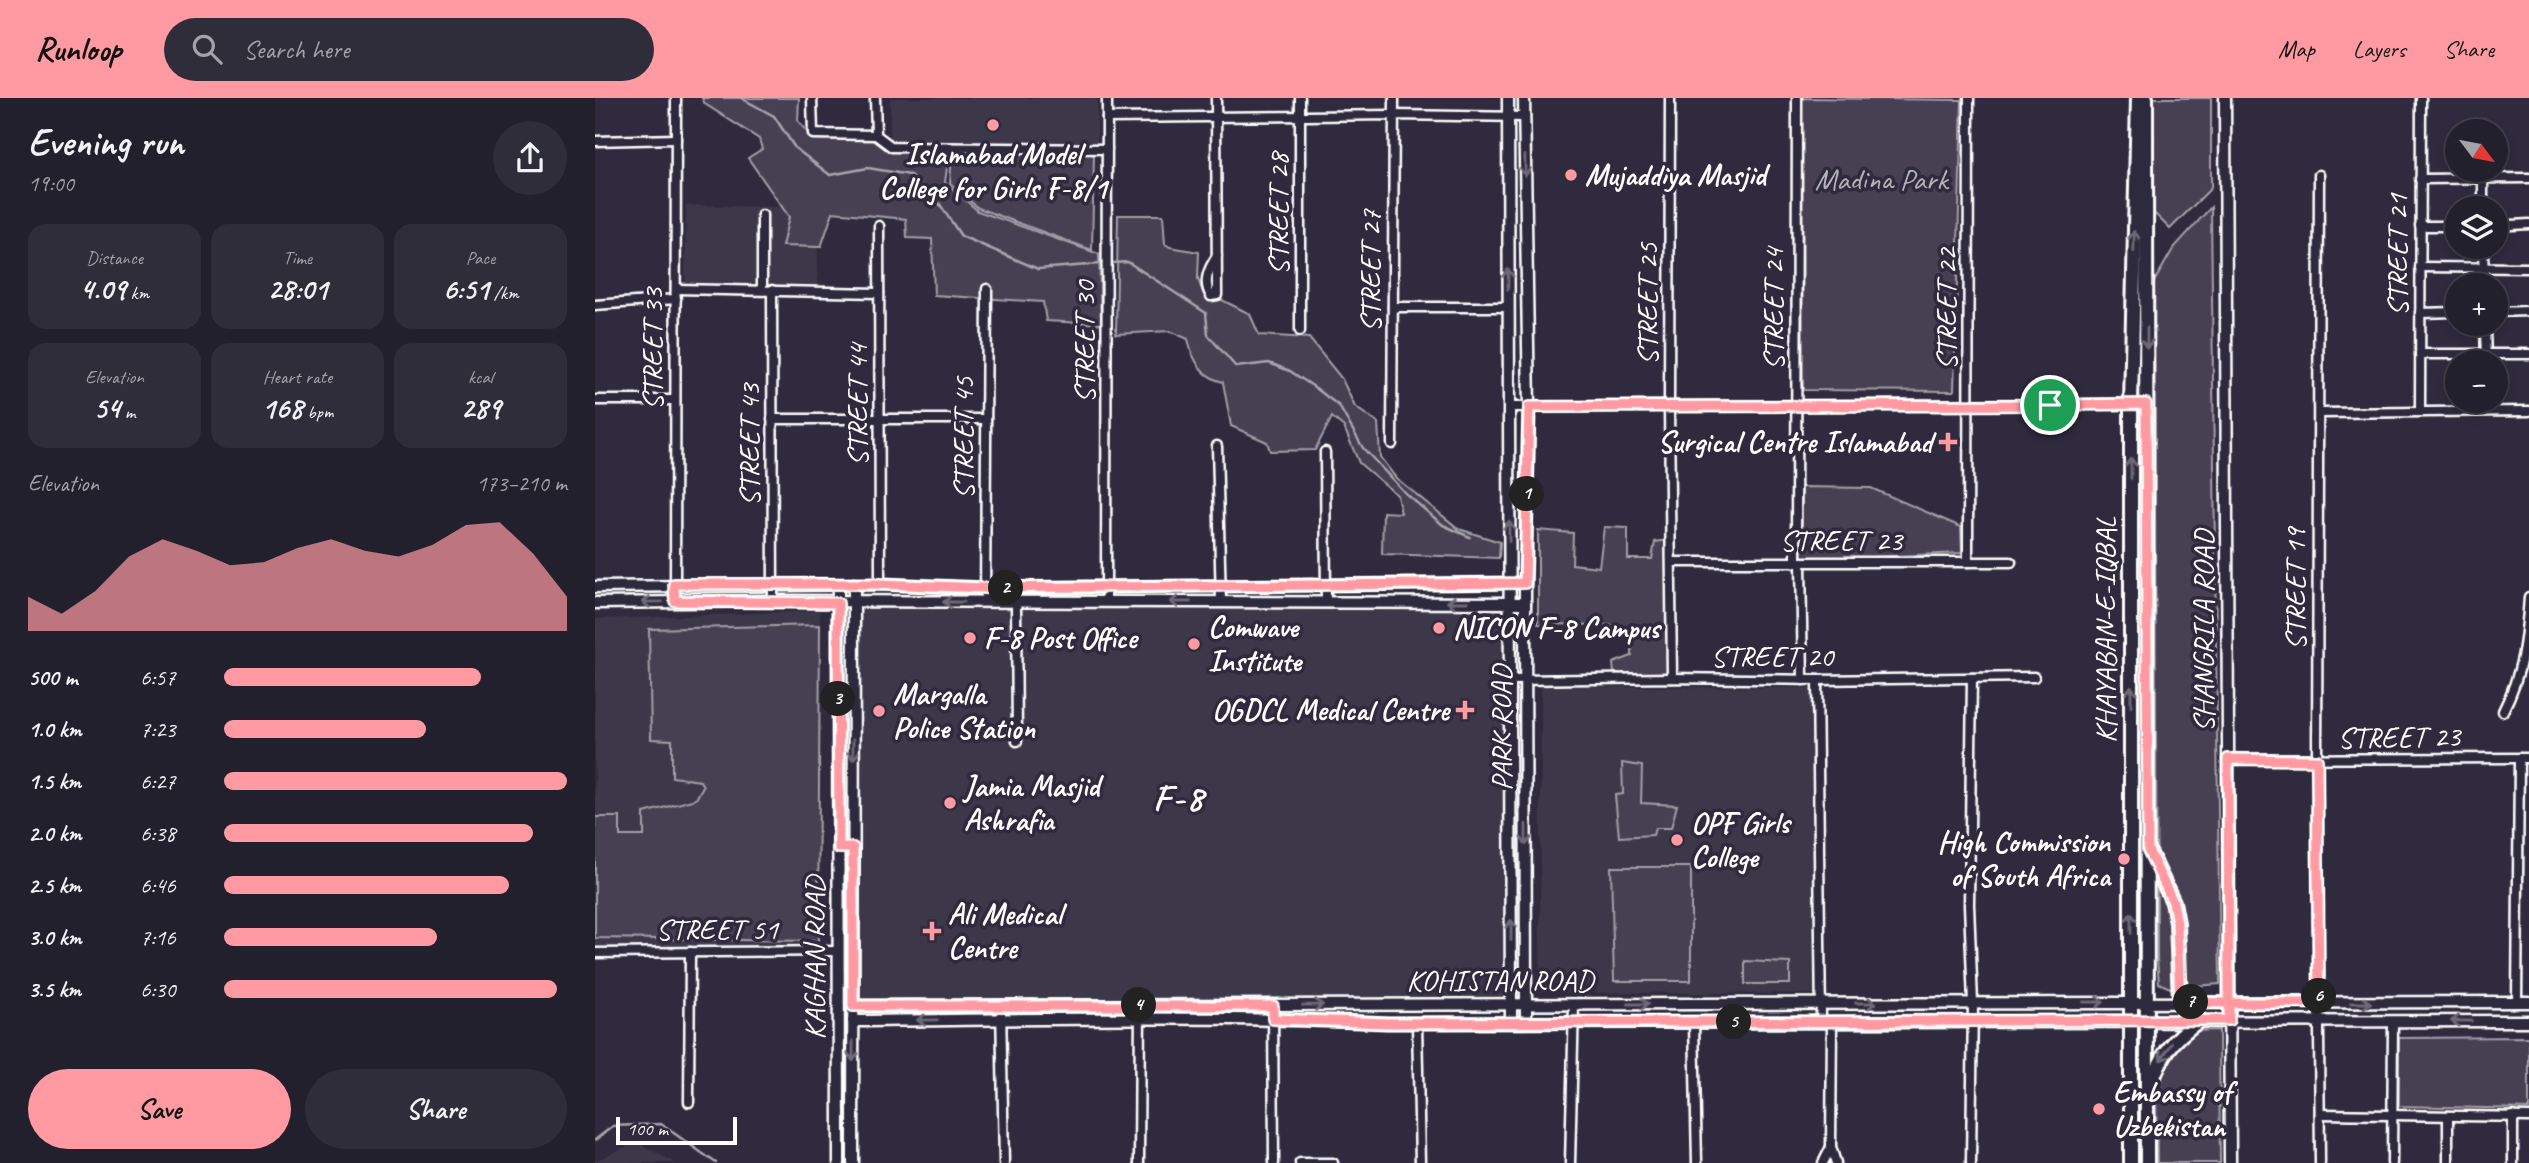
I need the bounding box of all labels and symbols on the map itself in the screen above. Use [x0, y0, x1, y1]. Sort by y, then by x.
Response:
marker: Islamabad Model College for Girls F-8/1 [985, 117, 1001, 133]
north arrow [2445, 119, 2508, 182]
place label: Islamabad Model College for Girls F-8/1 [879, 135, 1110, 207]
street label: STREET 28 [1259, 150, 1297, 275]
one-way arrow [1518, 154, 1532, 177]
place label: Mujaddiya Masjid [1585, 156, 1771, 194]
park label: Madina Park [1815, 160, 1949, 198]
marker: Mujaddiya Masjid [1563, 167, 1579, 183]
street label: STREET 21 [2378, 192, 2416, 316]
street label: STREET 27 [1351, 208, 1389, 332]
one-way arrow [2128, 230, 2141, 253]
street label: STREET 25 [1628, 241, 1666, 365]
street label: STREET 24 [1754, 245, 1792, 370]
street label: STREET 22 [1927, 245, 1965, 370]
one-way arrow [1501, 267, 1515, 290]
street label: STREET 30 [1065, 278, 1103, 403]
street label: STREET 33 [633, 285, 671, 410]
one-way arrow [2140, 326, 2154, 349]
street label: STREET 44 [838, 341, 876, 466]
street label: STREET 45 [944, 375, 982, 499]
pin [2020, 375, 2080, 435]
street label: STREET 43 [730, 381, 768, 506]
place label: Surgical Centre Islamabad [1658, 423, 1937, 461]
marker: Surgical Centre Islamabad [1938, 432, 1958, 452]
one-way arrow [2124, 457, 2138, 480]
pin: 1 [1509, 476, 1545, 512]
street label: KHAYABAN-E-IQBAL [2086, 516, 2124, 743]
one-way arrow [1502, 519, 1516, 542]
street label: STREET 23 [1780, 521, 1905, 559]
street label: STREET 19 [2276, 525, 2314, 650]
street label: SHANGRILA ROAD [2184, 527, 2222, 732]
pin: 2 [989, 570, 1023, 606]
one-way arrow [640, 595, 663, 608]
one-way arrow [941, 595, 964, 609]
one-way arrow [1169, 595, 1192, 609]
one-way arrow [1445, 595, 1468, 609]
place label: Comwave Institute [1208, 608, 1303, 680]
place label: NICON F-8 Campus [1453, 609, 1663, 647]
place label: F-8 Post Office [984, 619, 1139, 657]
marker: NICON F-8 Campus [1431, 620, 1447, 636]
marker: F-8 Post Office [962, 630, 978, 646]
marker: Comwave Institute [1186, 636, 1202, 652]
street label: STREET 20 [1711, 637, 1836, 675]
street label: PARK ROAD [1482, 662, 1520, 791]
place label: Margalla Police Station [893, 675, 1036, 747]
pin: 3 [821, 682, 855, 716]
one-way arrow [2124, 685, 2138, 708]
place label: OGDCL Medical Centre [1212, 691, 1451, 729]
marker: OGDCL Medical Centre [1455, 700, 1475, 720]
marker: Margalla Police Station [871, 703, 887, 719]
street label: STREET 23 [2337, 717, 2463, 757]
one-way arrow [846, 738, 860, 761]
place label: Jamia Masjid Ashrafia [962, 767, 1104, 839]
district label: F-8 [1153, 774, 1207, 821]
marker: Jamia Masjid Ashrafia [942, 795, 958, 811]
place label: OPF Girls College [1691, 804, 1793, 876]
one-way arrow [1519, 823, 1533, 846]
place label: High Commission of South Africa [1937, 823, 2113, 895]
marker: OPF Girls College [1669, 832, 1685, 848]
marker: High Commission of South Africa [2116, 851, 2132, 867]
street label: KAGHAN ROAD [795, 874, 833, 1040]
place label: Ali Medical Centre [948, 895, 1067, 967]
street label: STREET 51 [656, 910, 780, 948]
one-way arrow [2124, 912, 2138, 935]
one-way arrow [1504, 918, 1518, 941]
marker: Ali Medical Centre [922, 921, 942, 941]
street label: KOHISTAN ROAD [1407, 961, 1596, 999]
pin: 6 [2301, 978, 2337, 1014]
pin: 7 [2173, 984, 2209, 1020]
pin: 4 [1121, 988, 1157, 1023]
one-way arrow [2082, 995, 2105, 1009]
one-way arrow [1855, 996, 1878, 1010]
one-way arrow [2350, 996, 2373, 1010]
one-way arrow [1627, 997, 1650, 1011]
one-way arrow [1302, 998, 1325, 1012]
pin: 5 [1717, 1004, 1751, 1040]
one-way arrow [916, 1013, 939, 1027]
one-way arrow [2450, 1014, 2473, 1028]
one-way arrow [846, 1039, 860, 1062]
one-way arrow [2159, 1042, 2173, 1061]
place label: Embassy of Uzbekistan [2113, 1073, 2238, 1145]
marker: Embassy of Uzbekistan [2091, 1101, 2107, 1117]
scale bar [616, 1114, 737, 1146]

